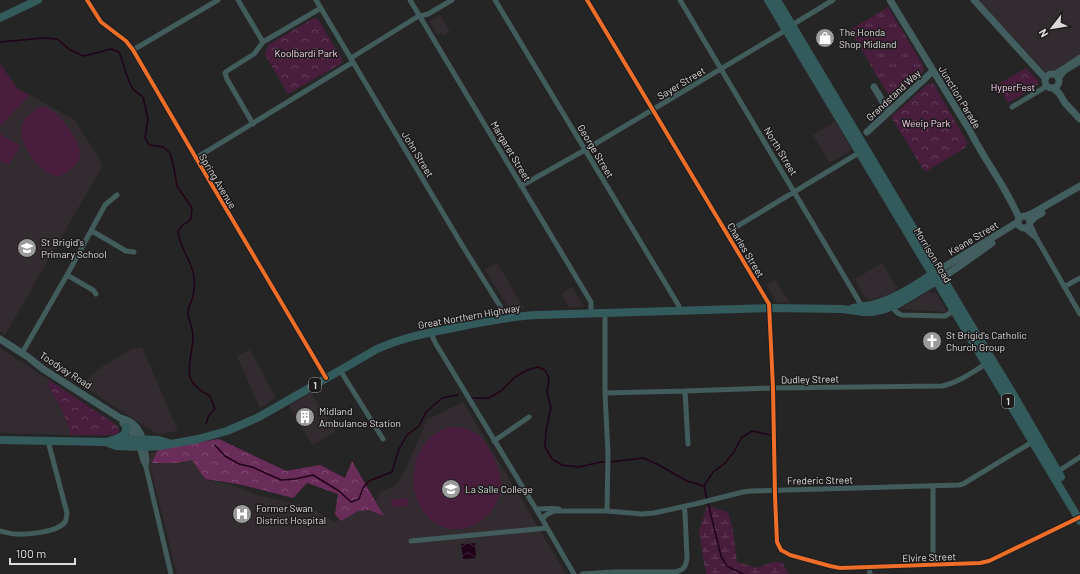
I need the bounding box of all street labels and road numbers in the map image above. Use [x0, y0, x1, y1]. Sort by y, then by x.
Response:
street label: Junction Parade [937, 63, 983, 131]
street label: Sayer Street [655, 64, 707, 102]
street label: Grandstand Way [863, 67, 923, 123]
street label: Margaret Street [488, 119, 534, 184]
street label: George Street [575, 122, 617, 180]
street label: North Street [762, 125, 800, 178]
street label: John Street [400, 129, 437, 179]
street label: Spring Avenue [197, 151, 239, 211]
street label: Keane Street [946, 218, 1001, 258]
street label: Charles Street [725, 220, 767, 280]
street label: Morrison Road [912, 225, 954, 285]
street label: Great Northern Highway [417, 301, 521, 331]
street label: Toodyay Road [38, 349, 94, 391]
street label: Dudley Street [781, 372, 840, 386]
road number: 1 [309, 378, 321, 392]
road number: 1 [1002, 394, 1014, 408]
street label: Frederic Street [787, 473, 853, 487]
street label: Elvire Street [902, 550, 956, 564]

